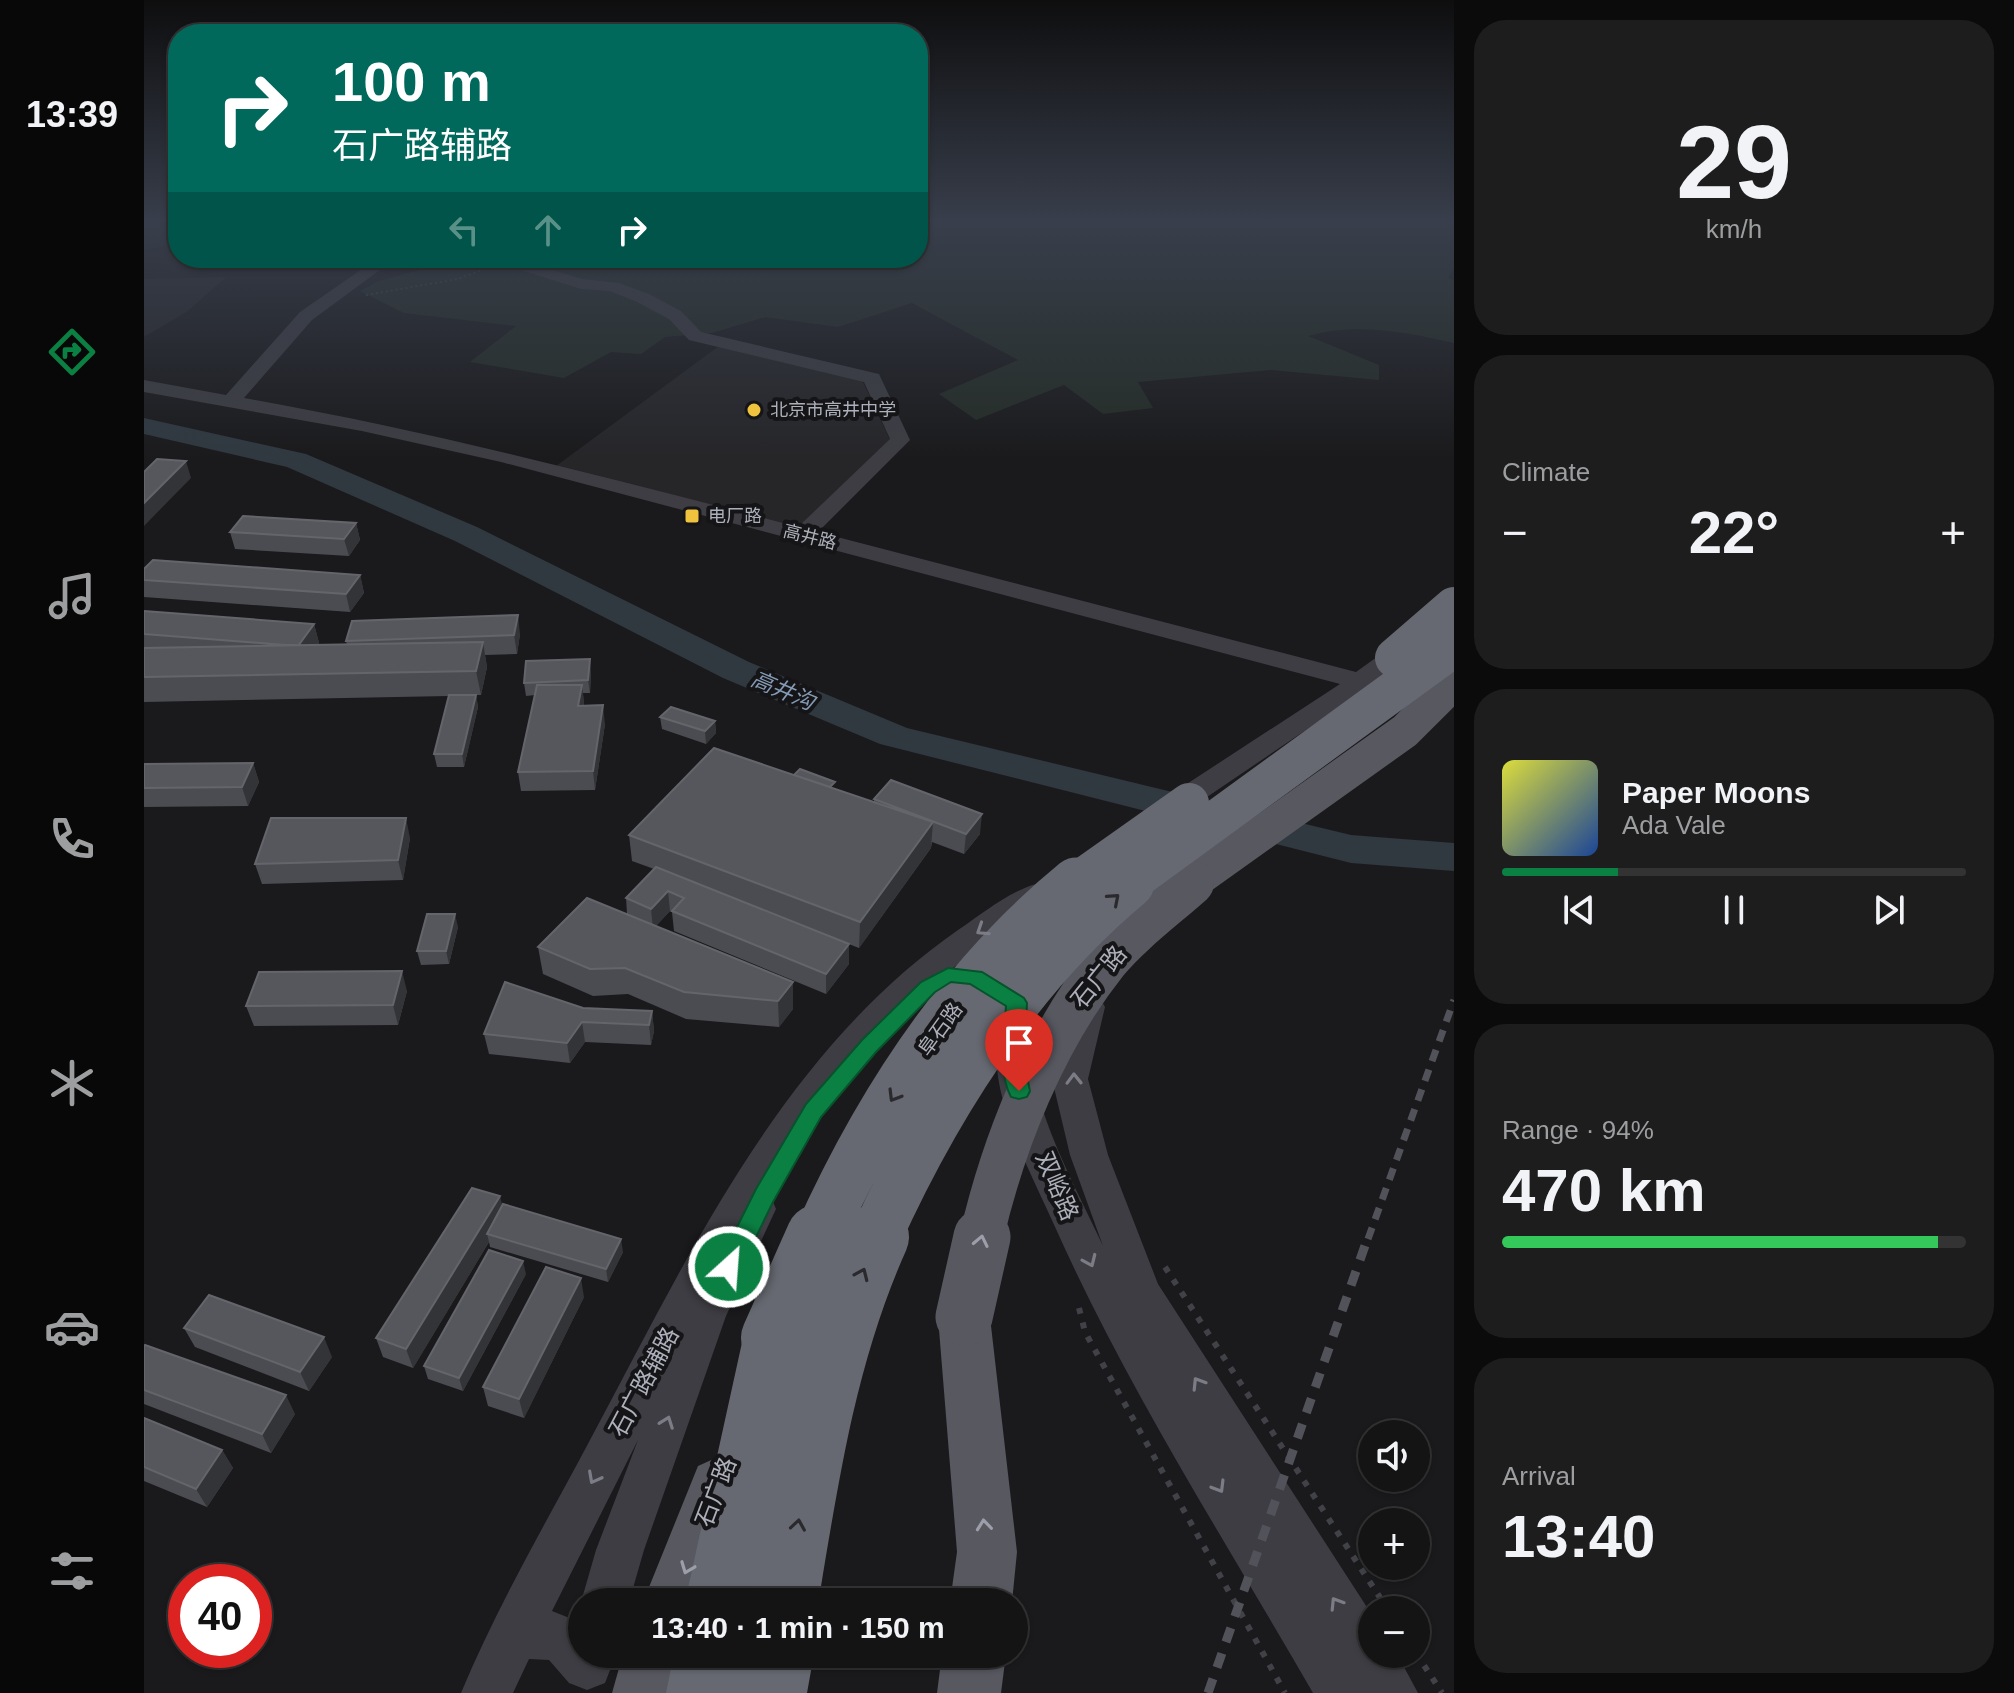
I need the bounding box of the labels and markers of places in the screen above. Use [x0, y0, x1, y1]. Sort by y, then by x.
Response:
place label: 北京市高井中学 [770, 400, 896, 420]
marker: 北京市高井中学 [745, 401, 763, 419]
place label: 电厂路 [708, 506, 762, 526]
marker: 电厂路 [683, 507, 701, 525]
pin [985, 1009, 1053, 1091]

